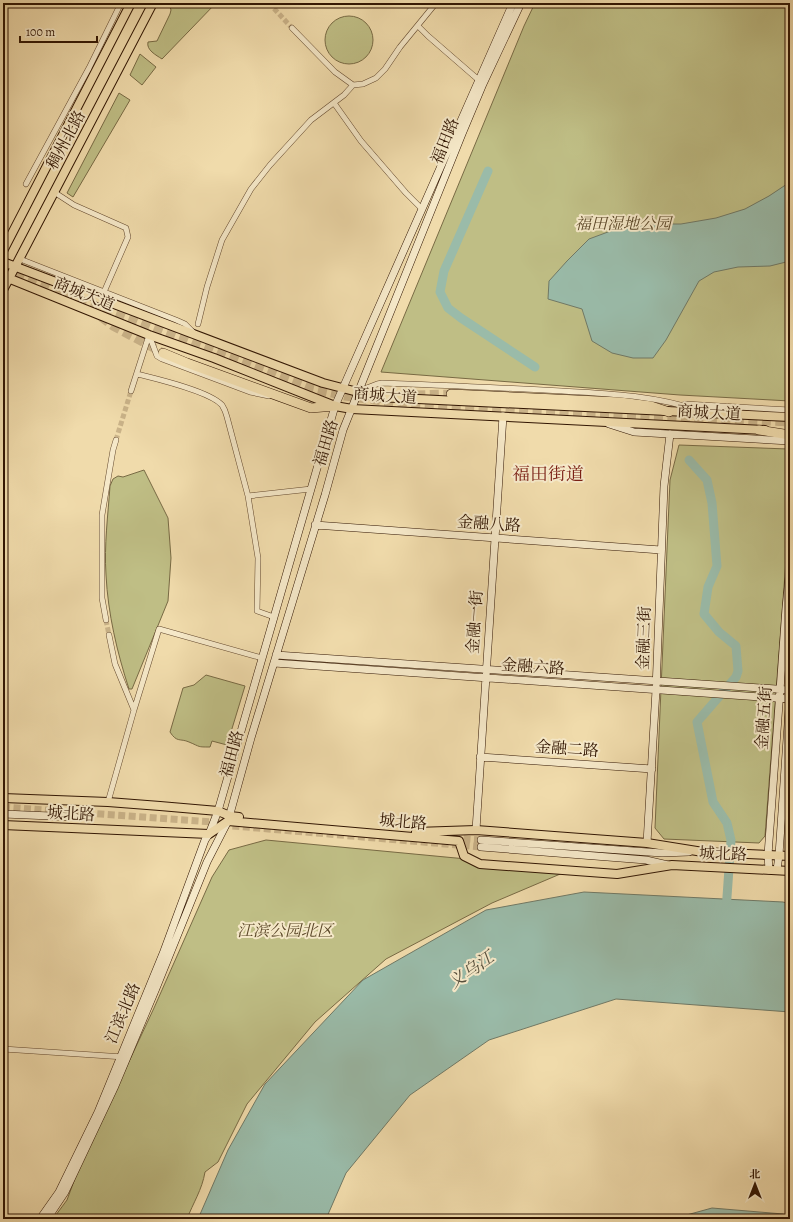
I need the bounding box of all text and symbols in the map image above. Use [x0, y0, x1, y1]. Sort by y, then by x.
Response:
scale bar [20, 18, 97, 44]
text: 100 m [26, 24, 55, 40]
street label: 稠州北路 [41, 107, 91, 173]
street label: 福田路 [426, 115, 464, 167]
park label: 福田湿地公园 [575, 213, 674, 235]
street label: 商城大道 [50, 272, 118, 316]
street label: 商城大道 [352, 383, 418, 409]
street label: 商城大道 [676, 400, 742, 426]
street label: 福田路 [308, 417, 344, 469]
district label: 福田街道 [512, 462, 584, 486]
street label: 金融八路 [456, 511, 522, 537]
street label: 金融一街 [462, 589, 488, 655]
street label: 金融三街 [632, 606, 656, 670]
street label: 金融六路 [500, 654, 566, 680]
street label: 金融五街 [751, 685, 777, 751]
street label: 福田路 [215, 728, 249, 780]
street label: 金融二路 [534, 736, 600, 762]
street label: 城北路 [46, 802, 96, 826]
street label: 城北路 [378, 809, 428, 835]
street label: 城北路 [699, 842, 747, 866]
park label: 江滨公园北区 [237, 920, 335, 942]
water label: 义乌江 [444, 944, 501, 994]
street label: 江滨北路 [100, 979, 146, 1047]
north arrow [735, 1164, 775, 1204]
text: 北 [750, 1167, 761, 1182]

